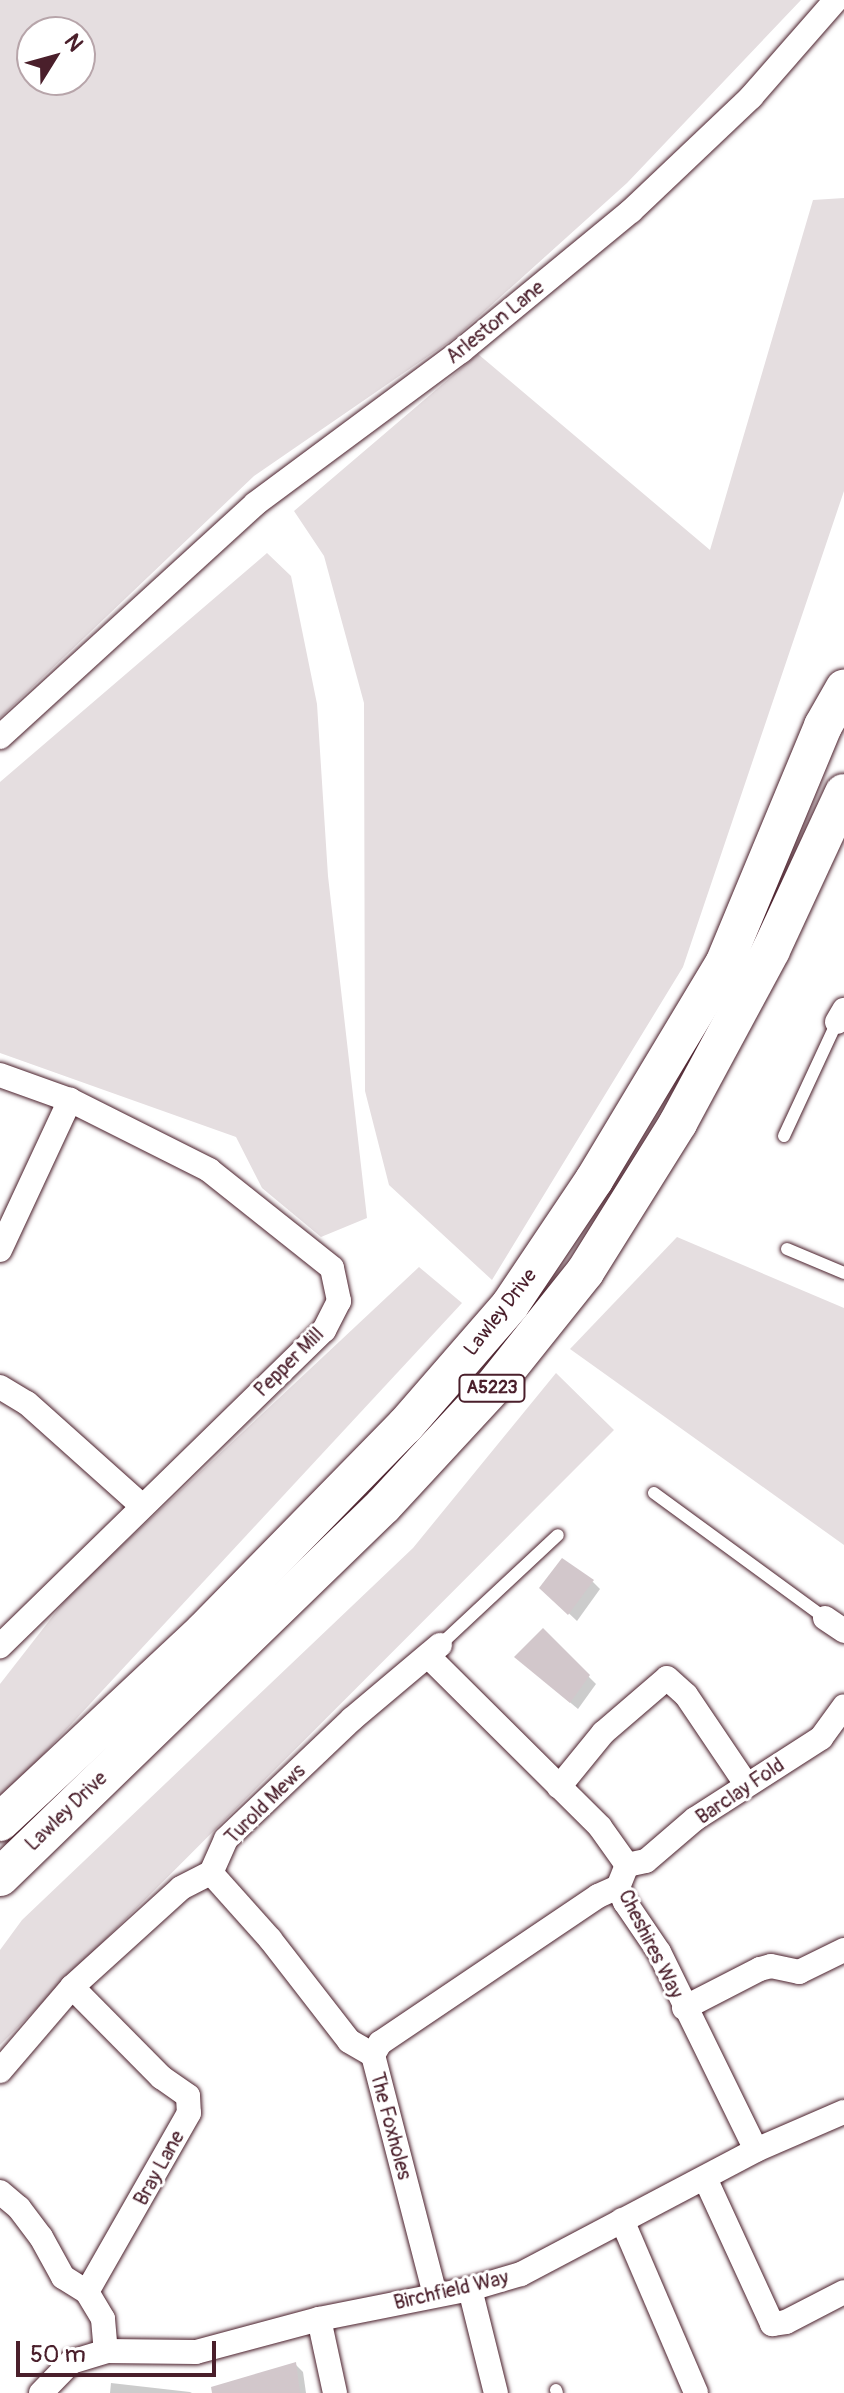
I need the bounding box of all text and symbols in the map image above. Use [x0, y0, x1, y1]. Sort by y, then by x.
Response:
north arrow [16, 16, 96, 96]
text: N [58, 28, 89, 57]
street label: Arleston Lane [441, 275, 549, 369]
street label: Lawley Drive [458, 1264, 542, 1360]
street label: Pepper Mill [249, 1322, 329, 1402]
road number: A5223 [458, 1374, 526, 1402]
street label: Barclay Fold [691, 1753, 789, 1829]
street label: Turold Mews [220, 1759, 310, 1849]
street label: Lawley Drive [20, 1766, 112, 1856]
street label: Cheshires Way [613, 1886, 689, 2002]
street label: The Foxholes [365, 2070, 417, 2182]
street label: Bray Lane [129, 2126, 189, 2210]
street label: Birchfield Way [391, 2265, 511, 2315]
scale bar [20, 2325, 220, 2375]
text: 50 m [30, 2340, 86, 2369]

